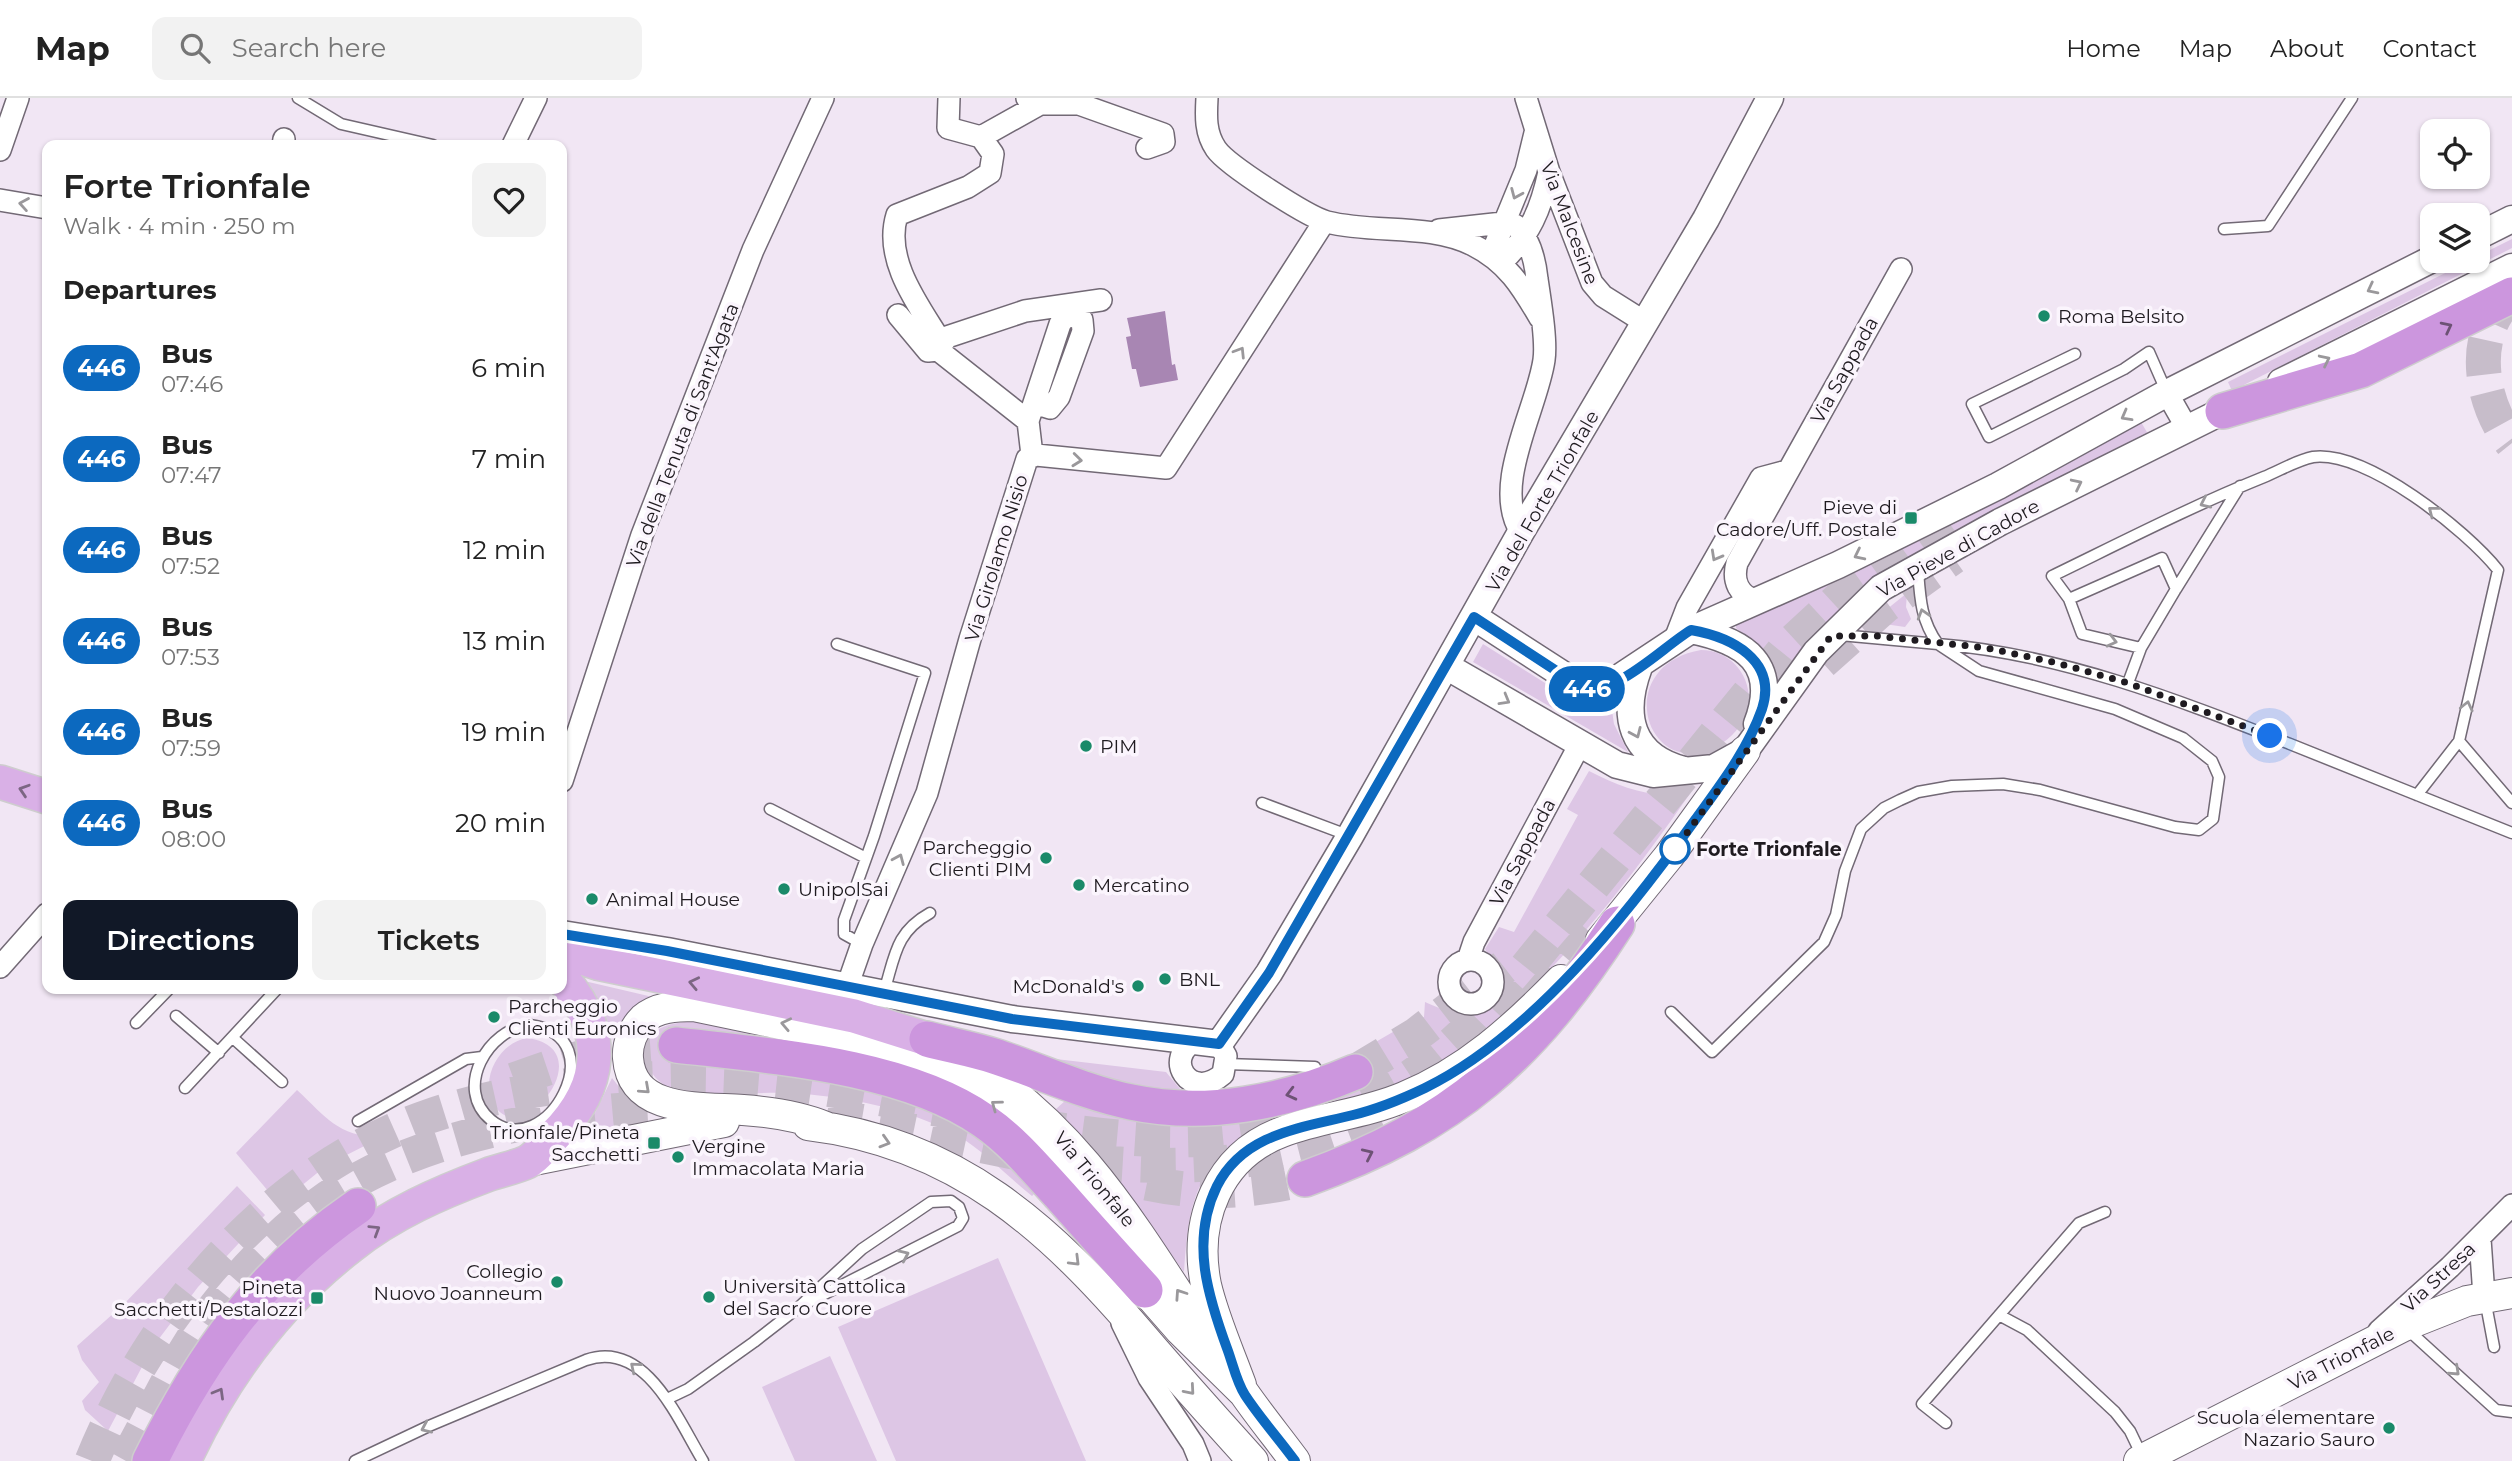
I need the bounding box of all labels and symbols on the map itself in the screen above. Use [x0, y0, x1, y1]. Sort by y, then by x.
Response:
street label: Via Malcesine [1536, 159, 1603, 288]
one-way arrow [1510, 186, 1524, 199]
one-way arrow [18, 197, 30, 212]
one-way arrow [2366, 281, 2379, 295]
street label: Via della Tenuta di Sant'Agata [621, 300, 744, 571]
place label: Roma Belsito [2058, 305, 2184, 328]
marker: Roma Belsito [2036, 308, 2052, 324]
street label: Via Sappada [1806, 313, 1883, 427]
one-way arrow [2440, 322, 2452, 336]
one-way arrow [1232, 346, 1245, 359]
one-way arrow [2318, 355, 2330, 369]
street label: Via del Forte Trionfale [1481, 406, 1604, 596]
one-way arrow [2121, 408, 2133, 421]
one-way arrow [1072, 452, 1083, 467]
street label: Via Girolamo Nisio [960, 472, 1033, 644]
one-way arrow [2070, 478, 2082, 492]
street label: Via Pieve di Cadore [1873, 494, 2043, 603]
one-way arrow [2200, 495, 2212, 509]
place label: Pieve di Cadore/Uff. Postale [1716, 496, 1897, 541]
one-way arrow [2428, 506, 2441, 519]
marker: Pieve di Cadore/Uff. Postale [1903, 510, 1919, 526]
one-way arrow [1854, 547, 1866, 561]
one-way arrow [1711, 549, 1724, 562]
one-way arrow [1917, 608, 1932, 620]
one-way arrow [2106, 633, 2118, 647]
line badge: 446 [1547, 666, 1627, 712]
one-way arrow [1497, 692, 1510, 705]
one-way arrow [2459, 700, 2474, 712]
your location [2252, 718, 2287, 753]
one-way arrow [1628, 726, 1642, 738]
place label: PIM [1100, 735, 1137, 758]
marker: PIM [1078, 738, 1094, 754]
one-way arrow [18, 784, 30, 798]
street label: Via Sappada [1485, 795, 1560, 910]
marker: Forte Trionfale [1660, 834, 1690, 864]
place label: Parcheggio Clienti PIM [922, 836, 1032, 881]
place label: Forte Trionfale [1696, 838, 1842, 861]
marker: Parcheggio Clienti PIM [1038, 850, 1054, 866]
one-way arrow [891, 854, 905, 866]
place label: Mercatino [1093, 874, 1190, 897]
marker: Mercatino [1071, 877, 1087, 893]
place label: UnipolSai [798, 878, 889, 901]
marker: UnipolSai [776, 881, 792, 897]
place label: Animal House [606, 888, 740, 911]
marker: Animal House [584, 891, 600, 907]
place label: BNL [1179, 968, 1221, 991]
marker: BNL [1157, 971, 1173, 987]
place label: McDonald's [1012, 975, 1124, 998]
one-way arrow [688, 977, 700, 992]
marker: McDonald's [1130, 978, 1146, 994]
place label: Parcheggio Clienti Euronics [508, 995, 656, 1040]
marker: Parcheggio Clienti Euronics [486, 1009, 502, 1025]
one-way arrow [780, 1018, 792, 1033]
one-way arrow [637, 1081, 650, 1093]
one-way arrow [1285, 1086, 1297, 1100]
one-way arrow [991, 1100, 1004, 1113]
place label: Trionfale/Pineta Sacchetti [490, 1121, 640, 1166]
street label: Via Trionfale [1049, 1127, 1140, 1232]
one-way arrow [879, 1133, 891, 1148]
marker: Trionfale/Pineta Sacchetti [646, 1135, 662, 1151]
place label: Vergine Immacolata Maria [692, 1135, 865, 1180]
one-way arrow [1361, 1148, 1374, 1162]
marker: Vergine Immacolata Maria [670, 1149, 686, 1165]
one-way arrow [367, 1225, 380, 1238]
street label: Via Stresa [2397, 1237, 2480, 1317]
one-way arrow [897, 1249, 909, 1263]
one-way arrow [1067, 1253, 1080, 1266]
place label: Collegio Nuovo Joanneum [374, 1260, 543, 1305]
marker: Collegio Nuovo Joanneum [549, 1274, 565, 1290]
place label: Università Cattolica del Sacro Cuore [723, 1275, 906, 1320]
place label: Pineta Sacchetti/Pestalozzi [114, 1276, 303, 1321]
marker: Università Cattolica del Sacro Cuore [701, 1289, 717, 1305]
one-way arrow [1176, 1289, 1188, 1302]
marker: Pineta Sacchetti/Pestalozzi [309, 1290, 325, 1306]
street label: Via Trionfale [2284, 1322, 2398, 1395]
one-way arrow [631, 1362, 643, 1375]
one-way arrow [2447, 1363, 2460, 1376]
one-way arrow [1182, 1382, 1194, 1395]
one-way arrow [211, 1388, 224, 1401]
place label: Scuola elementare Nazario Sauro [2197, 1406, 2375, 1451]
one-way arrow [420, 1420, 433, 1434]
marker: Scuola elementare Nazario Sauro [2381, 1420, 2397, 1436]

